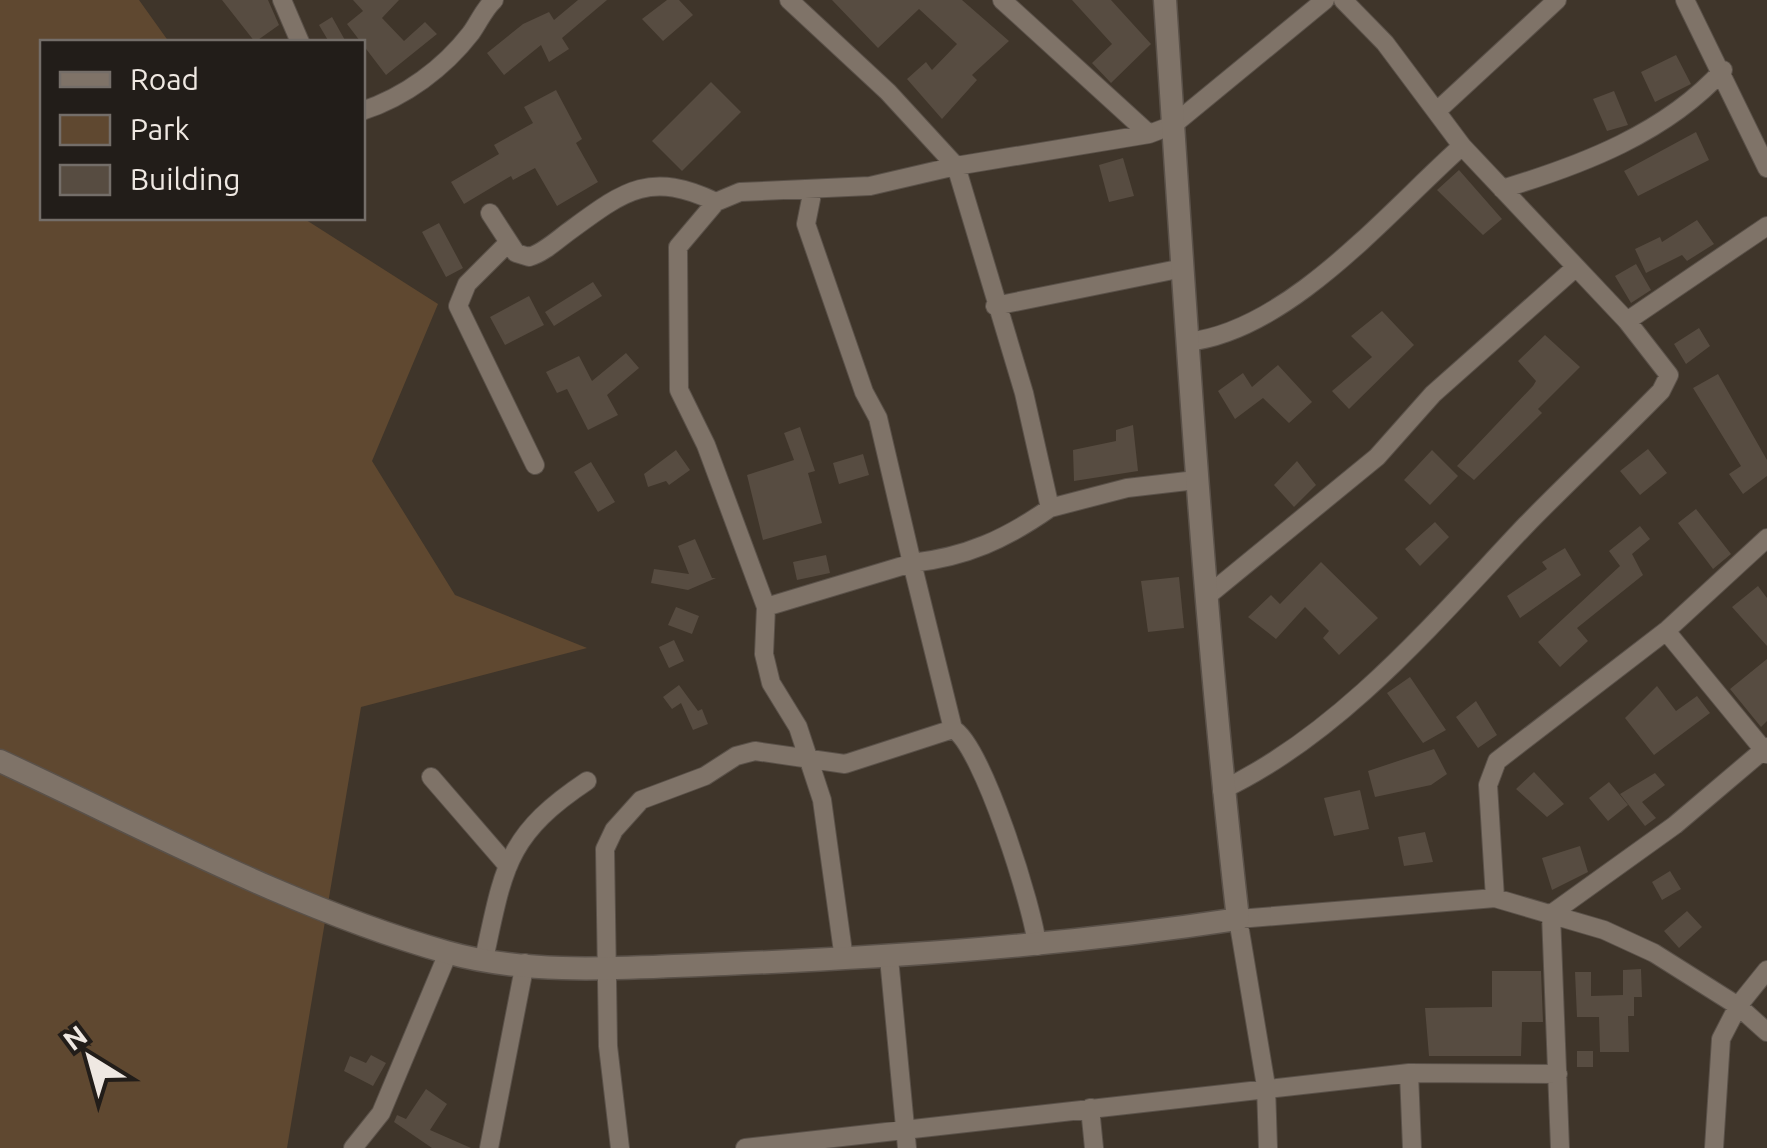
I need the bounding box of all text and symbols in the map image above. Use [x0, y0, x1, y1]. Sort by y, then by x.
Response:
legend [40, 40, 365, 220]
text: Road [130, 62, 199, 96]
text: Park [130, 112, 190, 146]
text: Building [130, 162, 241, 196]
north arrow [40, 1008, 140, 1108]
text: N [57, 1019, 92, 1056]

